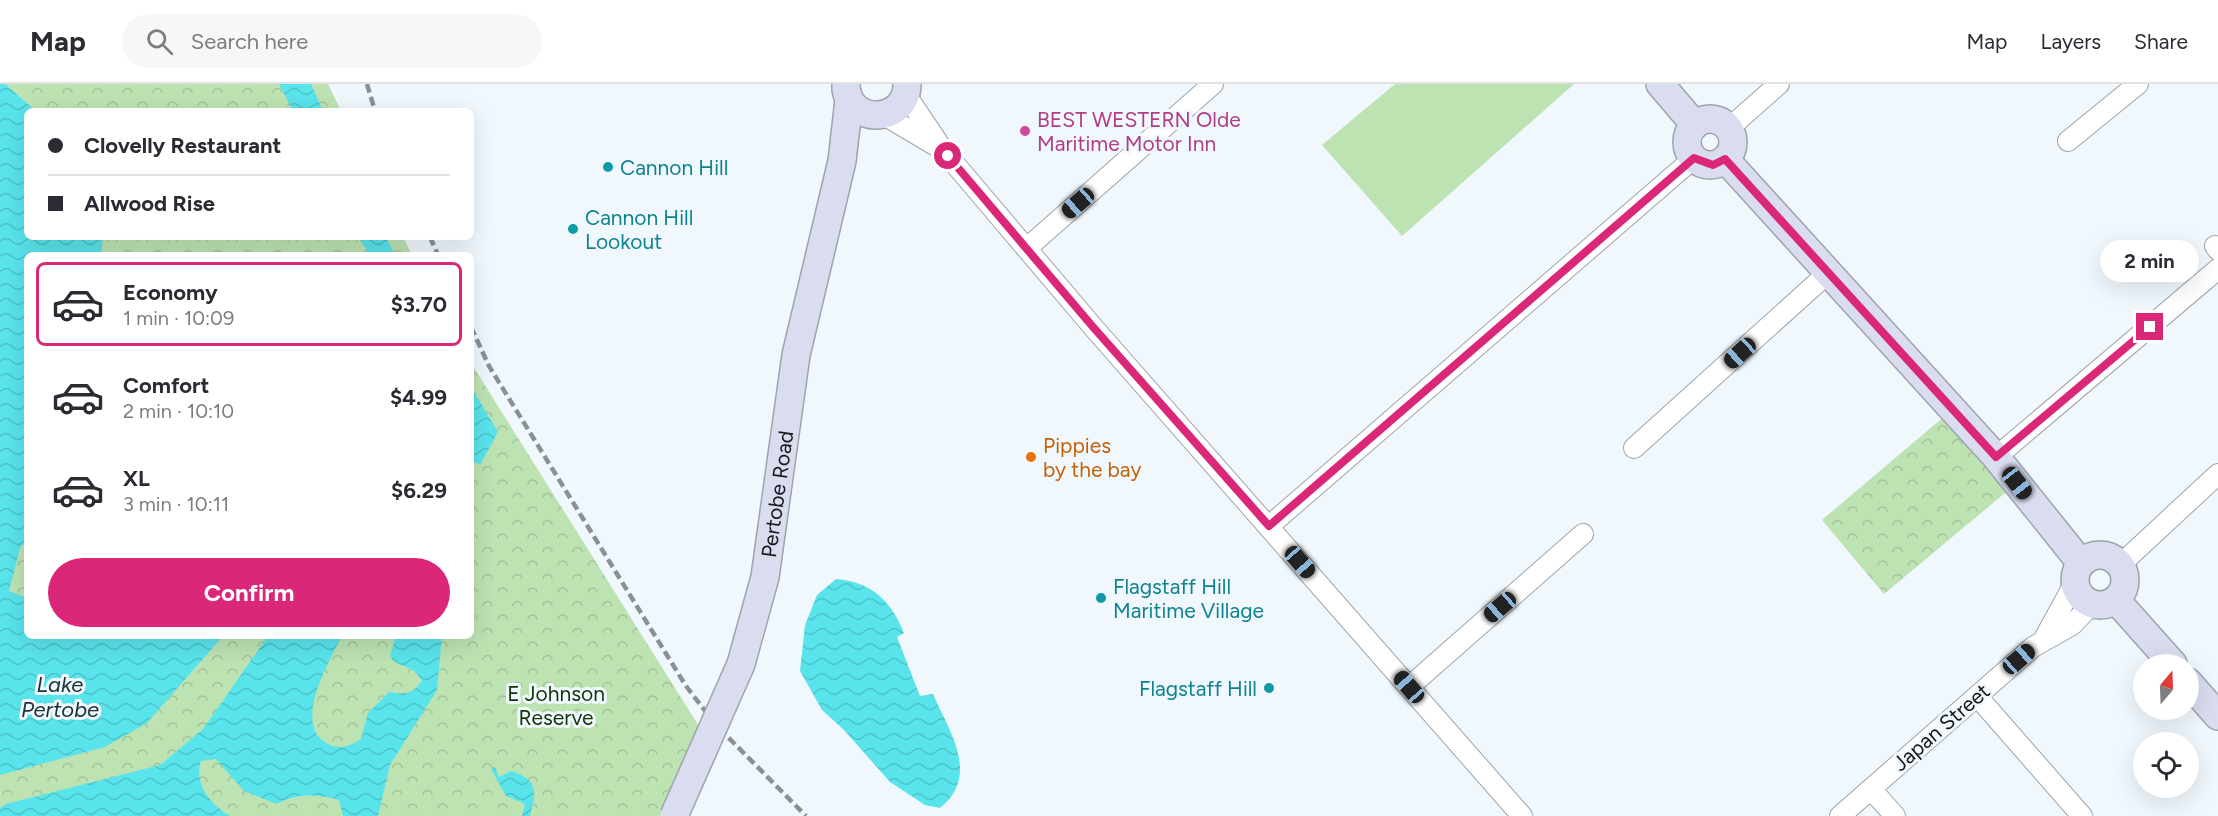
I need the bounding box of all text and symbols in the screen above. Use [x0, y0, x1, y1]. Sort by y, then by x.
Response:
search box [122, 14, 542, 68]
text: Map [30, 24, 86, 58]
icon: search [143, 25, 176, 58]
text: Search here [191, 28, 308, 55]
text: Map [1967, 29, 2007, 54]
text: Layers [2040, 29, 2101, 54]
text: Share [2134, 29, 2188, 54]
place label: BEST WESTERN Olde Maritime Motor Inn [1037, 107, 1241, 156]
marker: BEST WESTERN Olde Maritime Motor Inn [1018, 124, 1032, 138]
text: Clovelly Restaurant [84, 132, 281, 159]
route start [934, 142, 961, 169]
place label: Cannon Hill [620, 155, 728, 180]
marker: Cannon Hill [601, 160, 615, 174]
car [1059, 184, 1097, 222]
text: Allwood Rise [84, 190, 215, 217]
place label: Cannon Hill Lookout [585, 205, 693, 254]
marker: Cannon Hill Lookout [566, 222, 580, 236]
callout: 2 min [2100, 240, 2200, 282]
text: 2 min [2124, 249, 2175, 273]
icon: car [51, 277, 105, 331]
text: Economy [123, 279, 218, 306]
text: $3.70 [391, 291, 447, 318]
text: 1 min · 10:09 [123, 306, 234, 330]
route end [2136, 313, 2163, 340]
car [1721, 334, 1759, 372]
icon: car [51, 370, 105, 424]
text: Comfort [123, 372, 209, 399]
text: $4.99 [390, 384, 447, 411]
text: 2 min · 10:10 [123, 399, 234, 423]
street label: Pertobe Road [755, 429, 798, 559]
place label: Pippies by the bay [1043, 433, 1141, 482]
marker: Pippies by the bay [1024, 450, 1038, 464]
icon: car [51, 463, 105, 517]
car [1999, 463, 2035, 503]
text: XL [123, 465, 150, 492]
text: $6.29 [391, 477, 447, 504]
text: 3 min · 10:11 [123, 492, 229, 516]
car [1281, 543, 1319, 581]
button: Confirm [48, 558, 450, 627]
place label: Flagstaff Hill Maritime Village [1113, 574, 1264, 623]
car [1481, 588, 1519, 626]
marker: Flagstaff Hill Maritime Village [1094, 591, 1108, 605]
car [2000, 640, 2038, 678]
north arrow [2133, 654, 2199, 720]
map controls [2133, 654, 2199, 798]
car [1390, 668, 1428, 706]
water label: Lake Pertobe [21, 671, 99, 723]
place label: Flagstaff Hill [1139, 676, 1257, 701]
street label: Japan Street [1887, 678, 1995, 776]
park label: E Johnson Reserve [507, 681, 605, 730]
marker: Flagstaff Hill [1262, 681, 1276, 695]
button: locate [2133, 732, 2199, 798]

